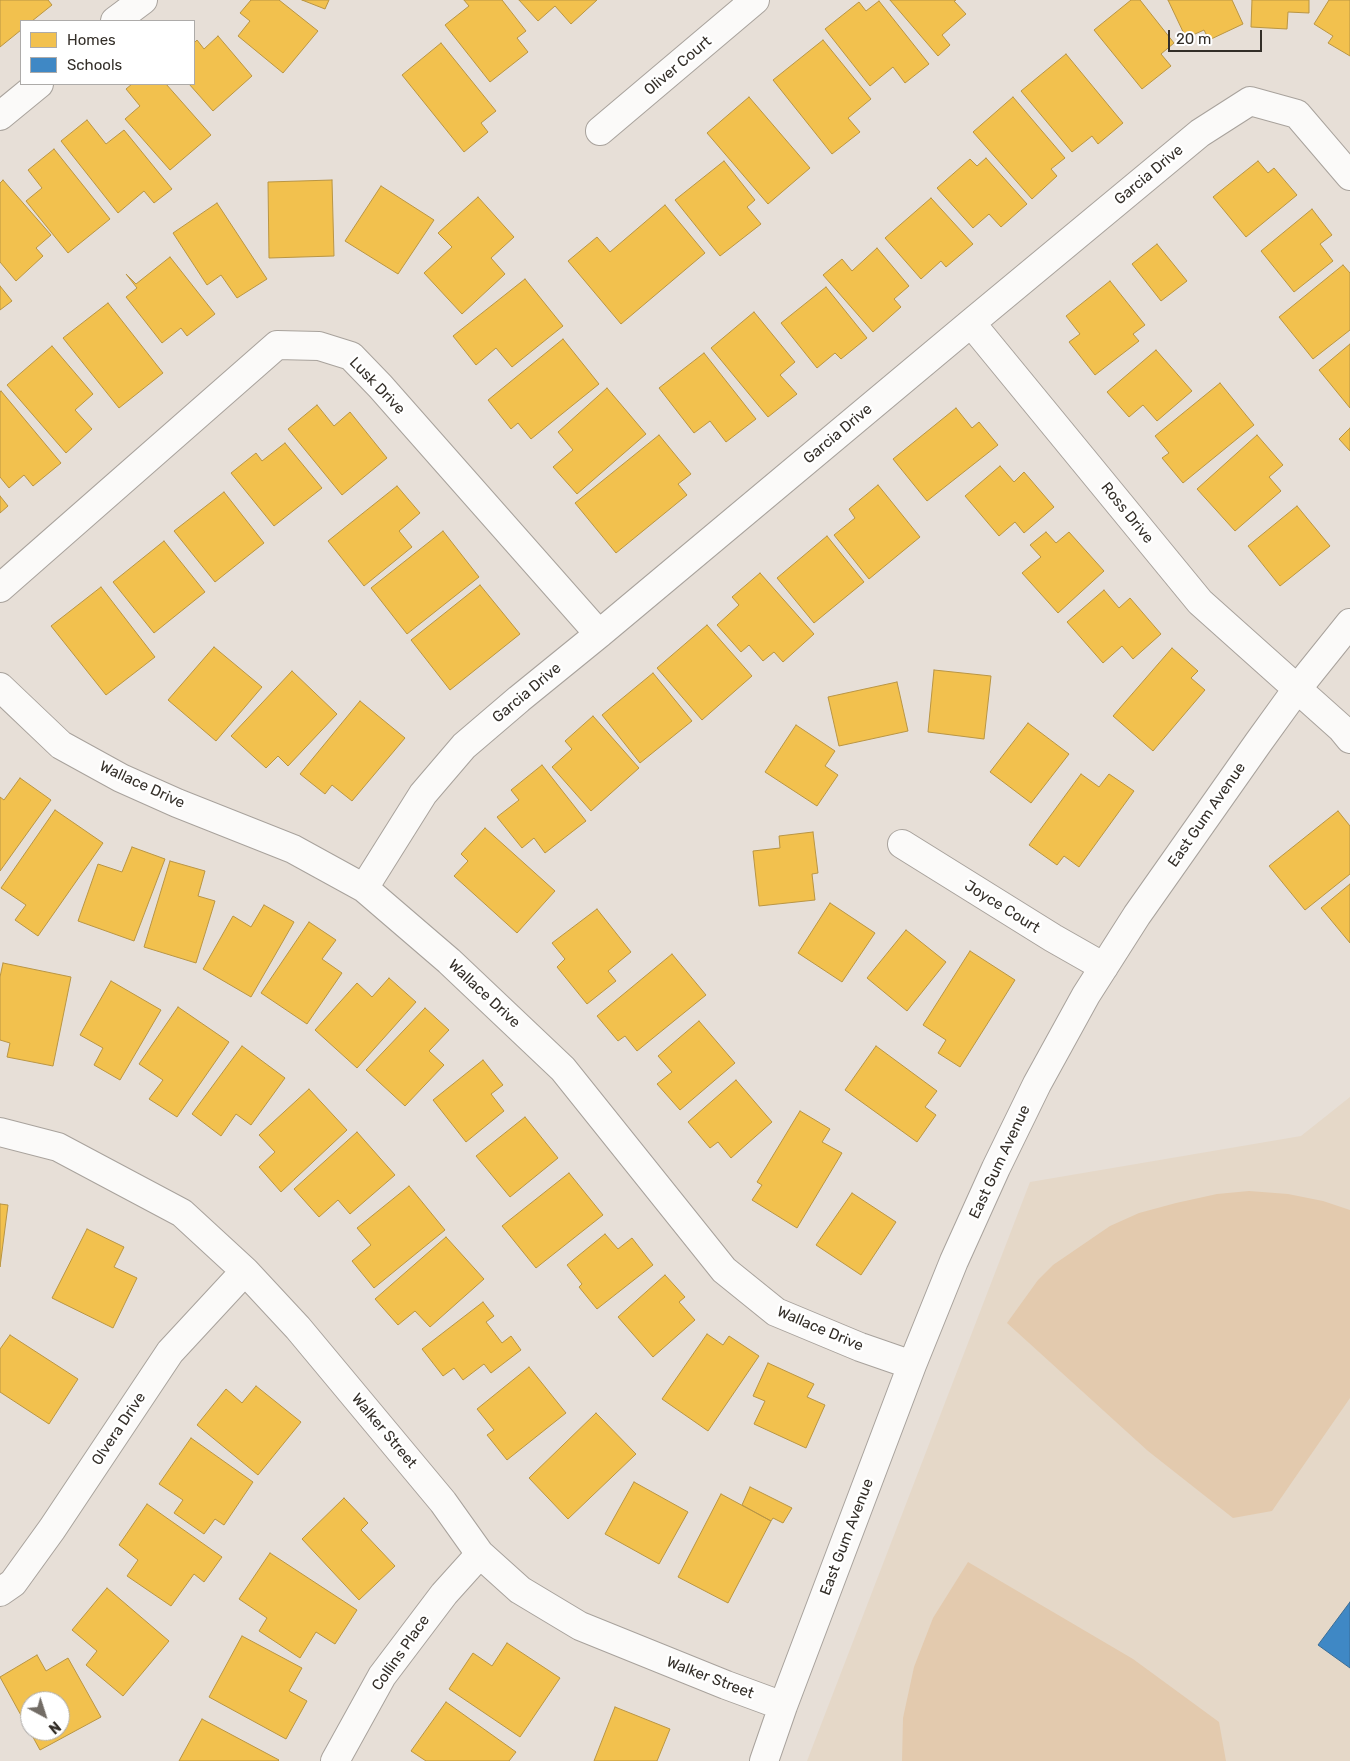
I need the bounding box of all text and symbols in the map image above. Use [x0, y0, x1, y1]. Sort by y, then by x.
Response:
legend [20, 20, 195, 85]
scale bar [1170, 20, 1264, 52]
text: 20 m [1176, 30, 1211, 48]
text: Homes [67, 31, 116, 49]
street label: Oliver Court [641, 33, 715, 99]
text: Schools [67, 56, 122, 74]
street label: Garcia Drive [1111, 141, 1187, 209]
street label: Lusk Drive [345, 354, 409, 418]
street label: Garcia Drive [800, 400, 876, 468]
street label: Ross Drive [1097, 479, 1157, 547]
street label: Garcia Drive [489, 659, 565, 727]
street label: Wallace Drive [97, 757, 187, 813]
street label: East Gum Avenue [1164, 759, 1250, 871]
street label: Joyce Court [961, 877, 1043, 937]
street label: Wallace Drive [444, 956, 524, 1032]
street label: East Gum Avenue [966, 1102, 1034, 1222]
street label: Wallace Drive [774, 1303, 866, 1355]
street label: Olvera Drive [88, 1389, 150, 1469]
street label: Walker Street [347, 1390, 421, 1472]
street label: East Gum Avenue [816, 1476, 878, 1598]
street label: Collins Place [368, 1612, 434, 1694]
street label: Walker Street [664, 1653, 756, 1703]
north arrow [20, 1691, 70, 1741]
text: N [45, 1717, 64, 1737]

